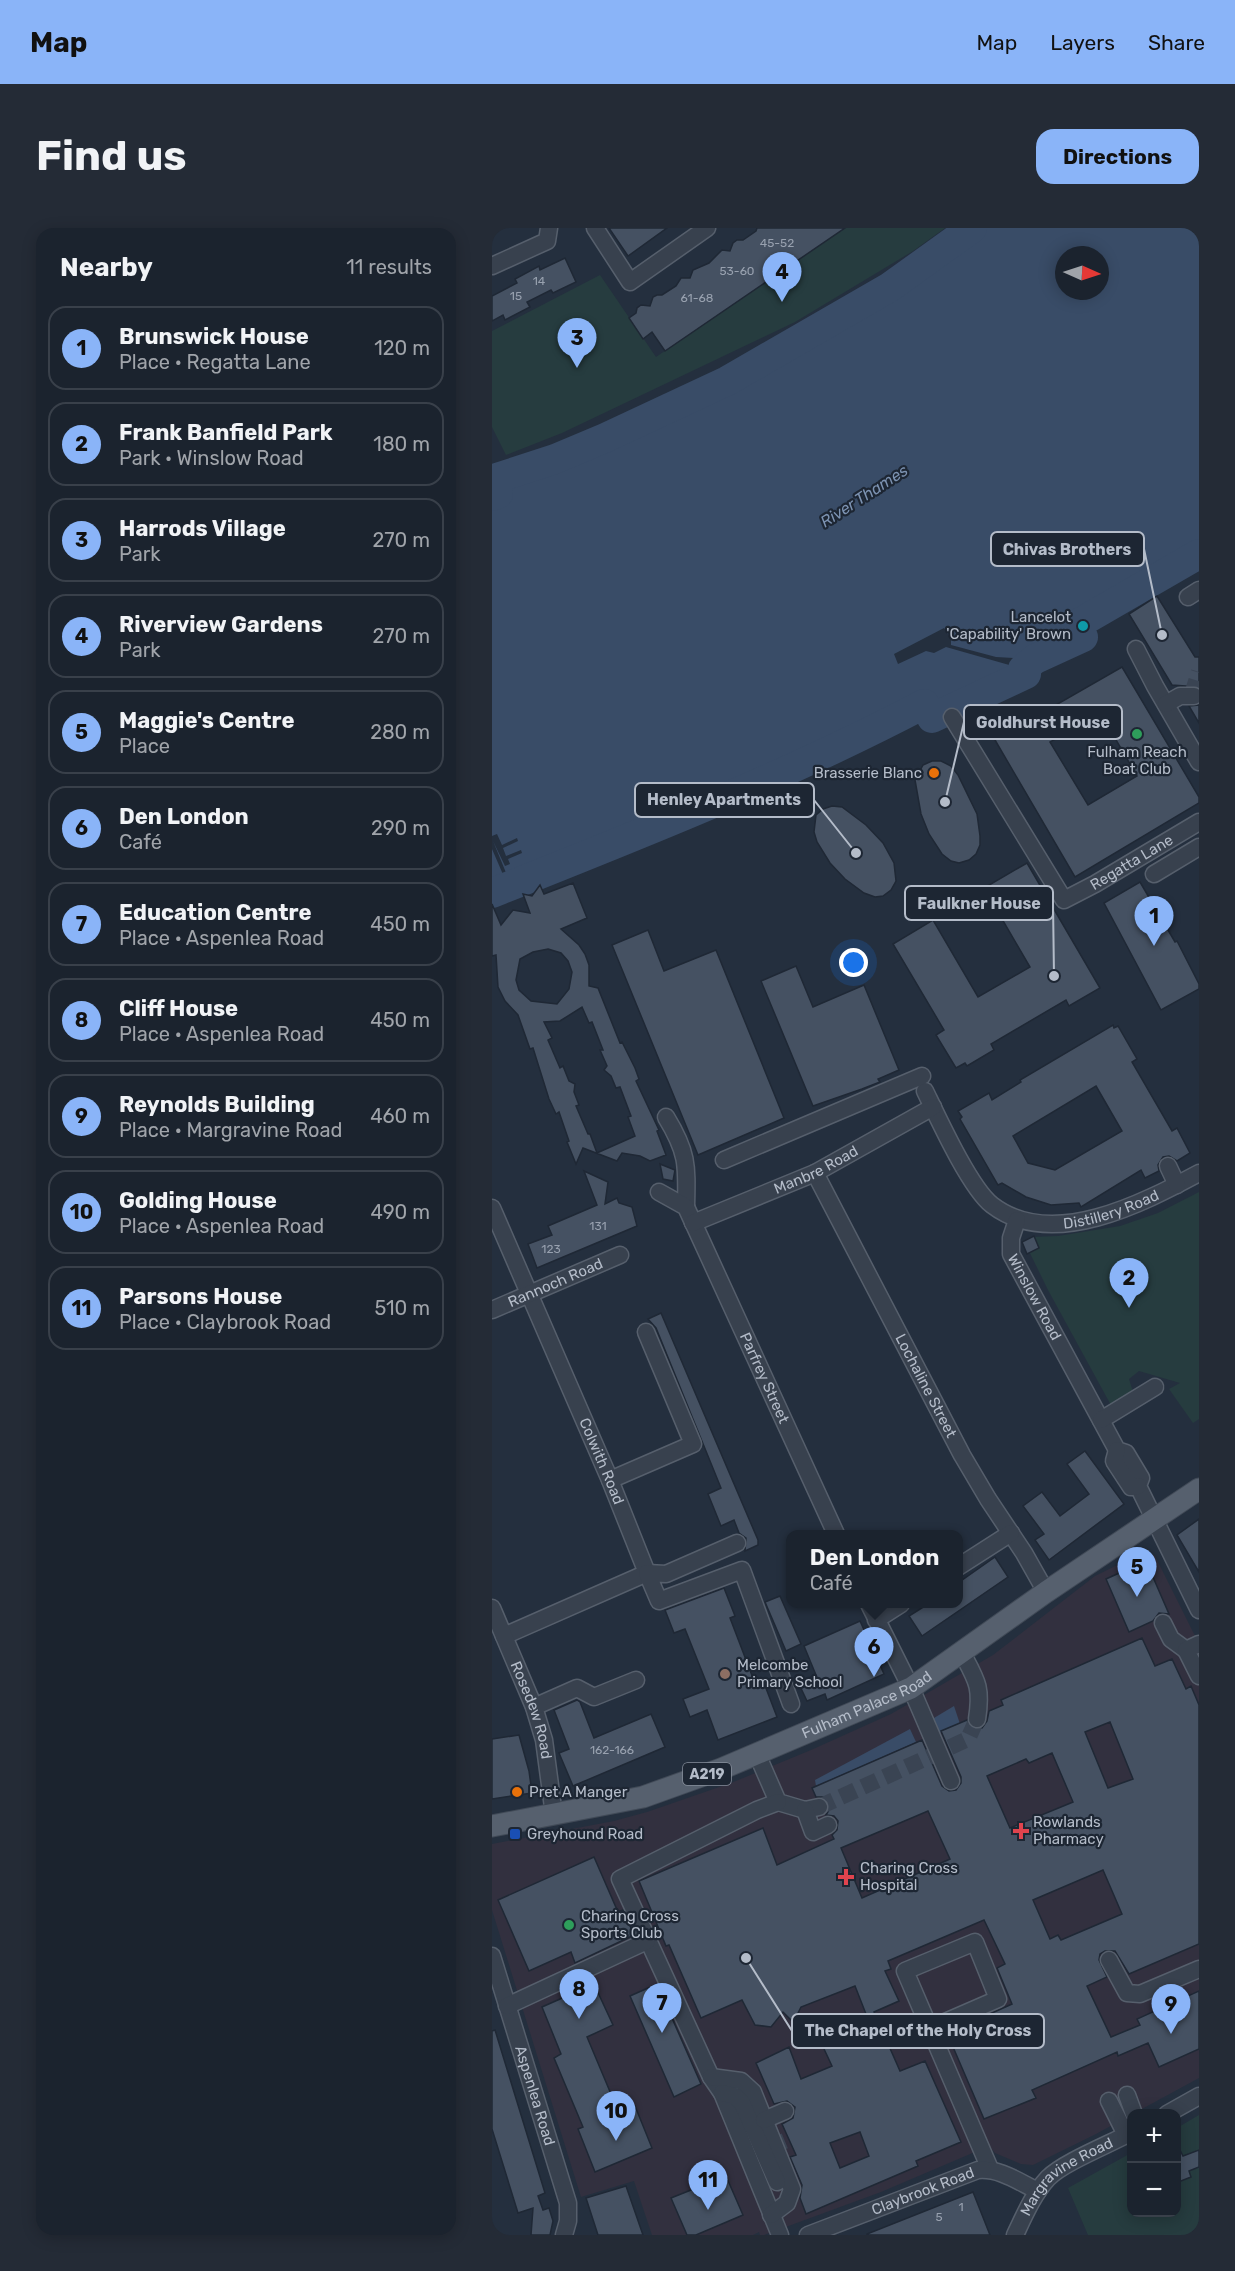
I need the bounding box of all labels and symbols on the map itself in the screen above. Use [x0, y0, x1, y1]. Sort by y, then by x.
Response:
house number: 45-52 [760, 236, 794, 250]
north arrow [1055, 246, 1109, 300]
pin: 4 [762, 253, 802, 302]
house number: 53-60 [719, 264, 755, 278]
house number: 14 [533, 274, 546, 288]
house number: 15 [510, 289, 522, 303]
house number: 61-68 [681, 291, 713, 305]
pin: 3 [558, 318, 596, 368]
water label: River Thames [817, 461, 911, 531]
callout: Chivas Brothers [991, 532, 1144, 566]
text: Chivas Brothers [1003, 540, 1132, 559]
place label: Lancelot 'Capability' Brown [946, 608, 1071, 643]
marker: Lancelot 'Capability' Brown [1076, 619, 1090, 633]
callout: Goldhurst House [964, 705, 1122, 739]
text: Goldhurst House [976, 713, 1110, 732]
marker: Fulham Reach Boat Club [1130, 727, 1144, 741]
place label: Fulham Reach Boat Club [1087, 743, 1187, 778]
place label: Brasserie Blanc [814, 764, 922, 782]
marker: Brasserie Blanc [927, 766, 941, 780]
callout: Henley Apartments [635, 783, 814, 817]
text: Henley Apartments [647, 790, 801, 809]
street label: Regatta Lane [1087, 831, 1176, 894]
callout: Faulkner House [905, 886, 1053, 920]
text: Faulkner House [917, 894, 1041, 913]
pin: 1 [1134, 896, 1174, 946]
your location [839, 948, 868, 977]
street label: Manbre Road [771, 1142, 861, 1198]
street label: Distillery Road [1062, 1186, 1162, 1233]
house number: 131 [589, 1219, 607, 1233]
house number: 123 [541, 1242, 561, 1256]
street label: Winslow Road [1004, 1251, 1065, 1343]
street label: Rannoch Road [505, 1254, 606, 1311]
pin: 2 [1110, 1258, 1148, 1308]
street label: Parfrey Street [736, 1330, 793, 1426]
street label: Lochaline Street [891, 1331, 960, 1441]
street label: Colwith Road [575, 1415, 628, 1507]
pin: 5 [1118, 1548, 1156, 1597]
pin: 6 [854, 1628, 893, 1677]
place label: Melcombe Primary School [737, 1656, 842, 1691]
street label: Rosedew Road [507, 1659, 555, 1760]
marker: Melcombe Primary School [718, 1667, 732, 1681]
street label: Fulham Palace Road [799, 1667, 935, 1743]
house number: 162-166 [590, 1743, 634, 1757]
road number: A219 [683, 1763, 731, 1785]
place label: Pret A Manger [529, 1783, 628, 1801]
marker: Pret A Manger [510, 1785, 524, 1799]
place label: Rowlands Pharmacy [1033, 1813, 1104, 1848]
marker: Rowlands Pharmacy [1014, 1824, 1028, 1838]
place label: Greyhound Road [527, 1825, 643, 1843]
marker: Greyhound Road [508, 1827, 522, 1841]
place label: Charing Cross Hospital [860, 1859, 958, 1894]
marker: Charing Cross Hospital [837, 1868, 855, 1886]
place label: Charing Cross Sports Club [581, 1907, 679, 1942]
marker: Charing Cross Sports Club [562, 1918, 576, 1932]
pin: 8 [560, 1970, 598, 2019]
pin: 7 [642, 1984, 682, 2033]
pin: 9 [1152, 1984, 1190, 2034]
callout: The Chapel of the Holy Cross [792, 2014, 1044, 2048]
text: The Chapel of the Holy Cross [805, 2021, 1032, 2040]
street label: Aspenlea Road [511, 2043, 559, 2148]
pin: 10 [596, 2092, 636, 2141]
street label: Margravine Road [1017, 2134, 1116, 2219]
pin: 11 [688, 2160, 728, 2210]
street label: Claybrook Road [869, 2163, 977, 2219]
house number: 1 [958, 2200, 964, 2214]
house number: 5 [935, 2210, 943, 2224]

